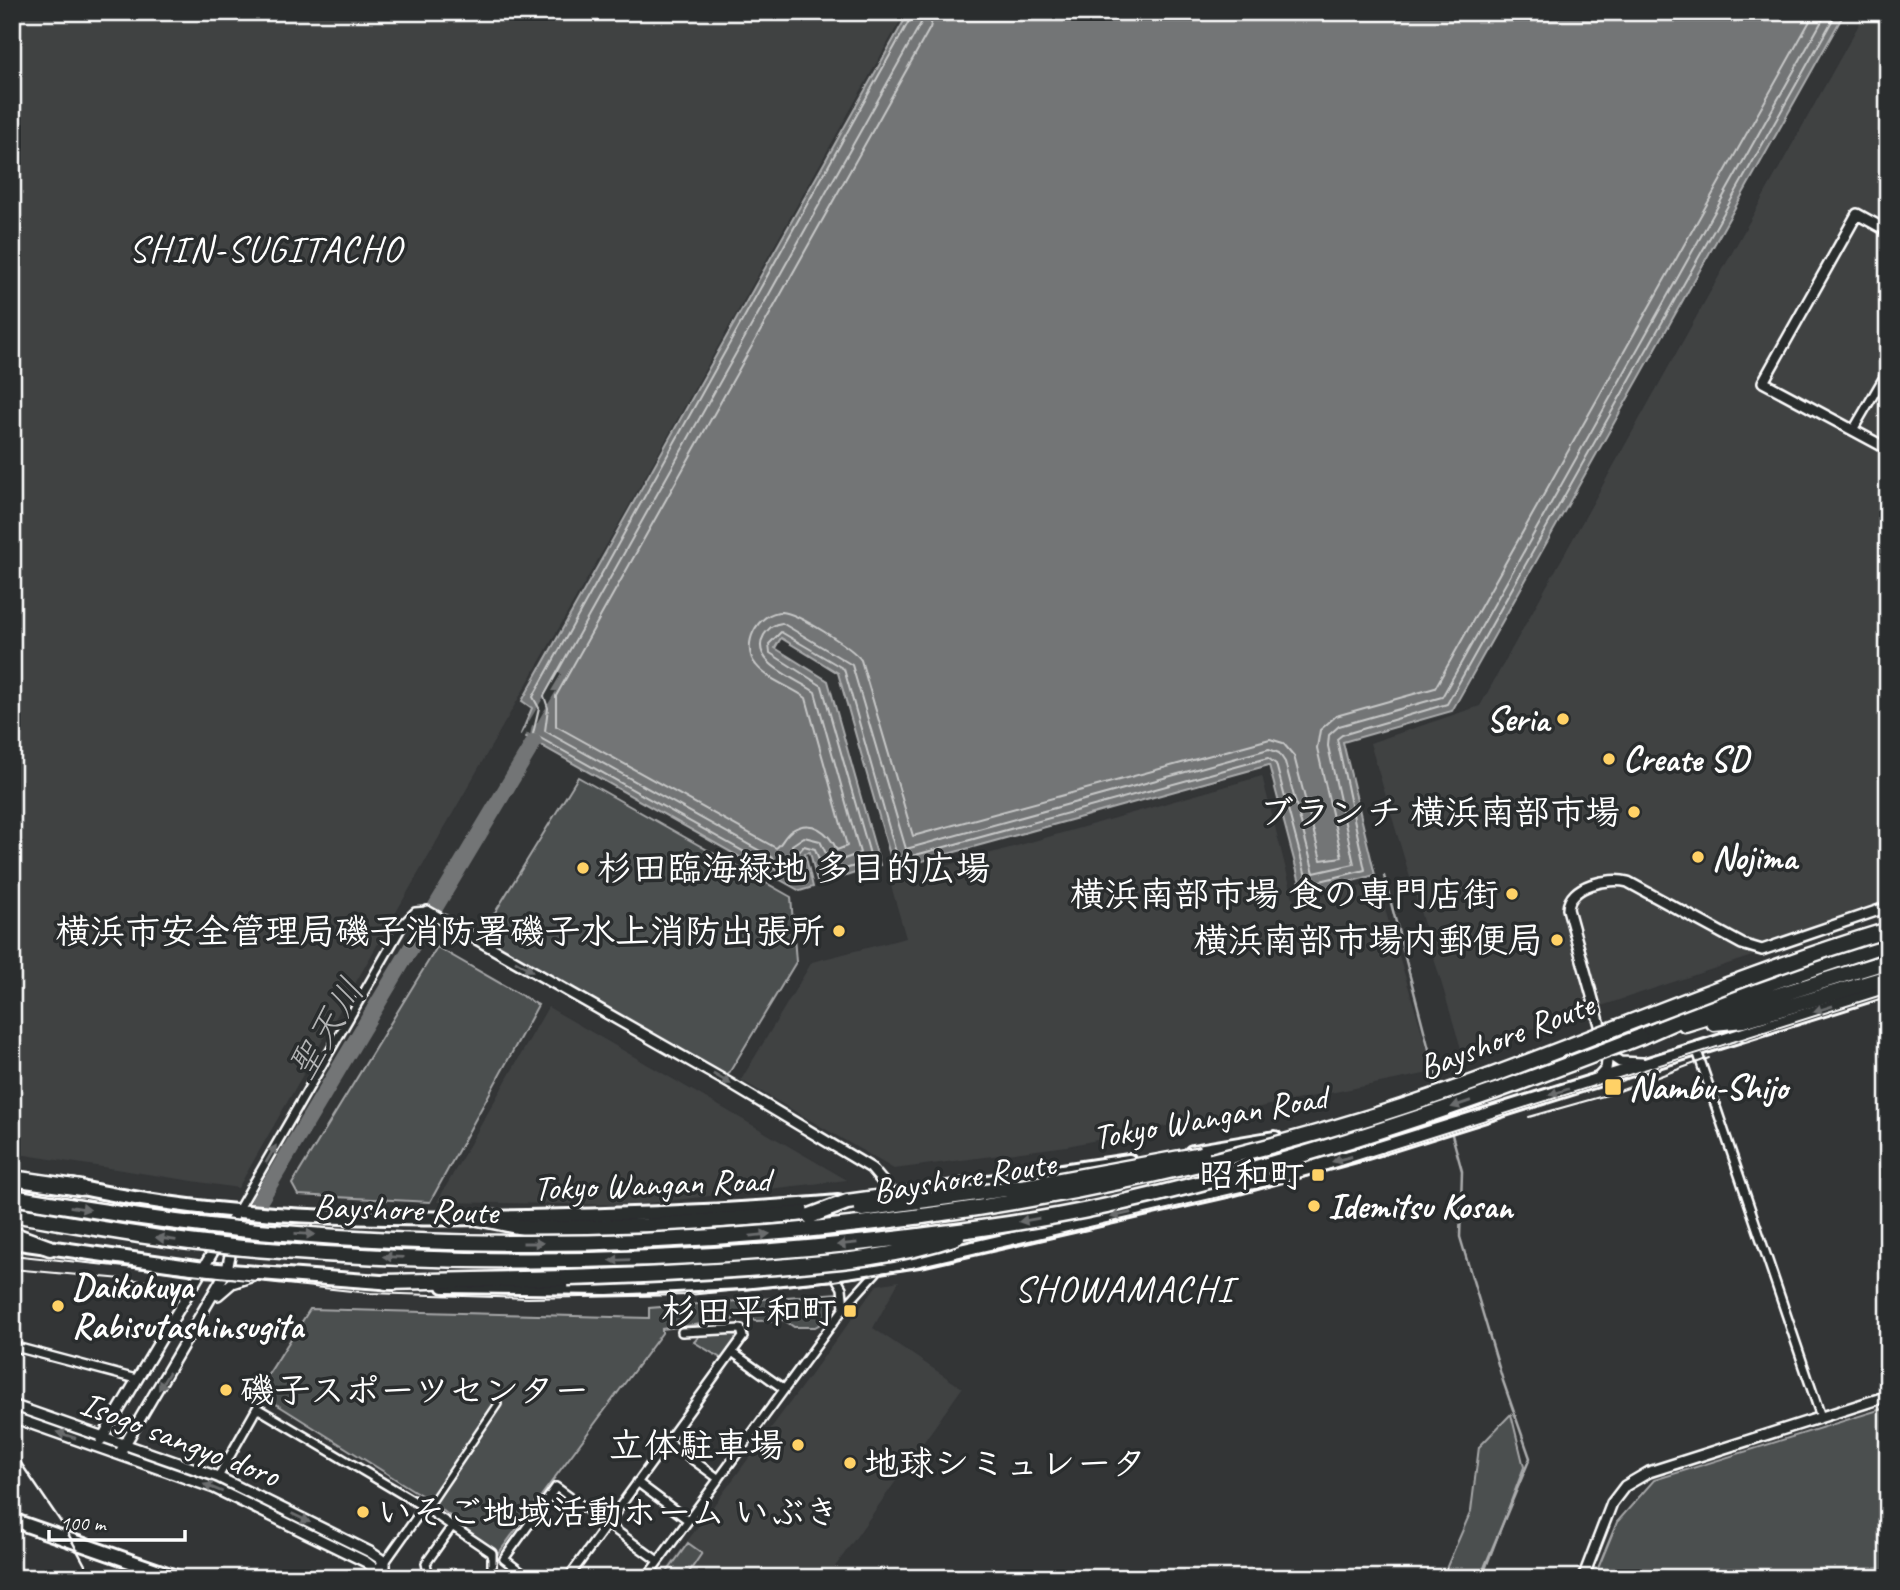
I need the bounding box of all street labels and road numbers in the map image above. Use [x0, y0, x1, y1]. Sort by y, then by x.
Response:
street label: Bayshore Route [1412, 981, 1602, 1090]
street label: Tokyo Wangan Road [1089, 1073, 1336, 1160]
street label: Bayshore Route [870, 1140, 1061, 1214]
street label: Tokyo Wangan Road [533, 1157, 776, 1211]
street label: Bayshore Route [313, 1183, 501, 1235]
street label: Isogo sangyo doro [74, 1380, 287, 1498]

